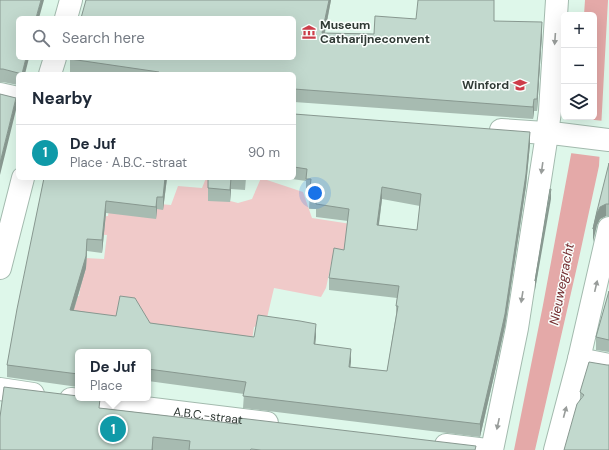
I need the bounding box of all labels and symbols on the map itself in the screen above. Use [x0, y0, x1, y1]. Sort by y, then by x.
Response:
place label: Museum Catharijneconvent [320, 17, 430, 47]
museum icon: Museum Catharijneconvent [301, 24, 317, 40]
one-way arrow [551, 33, 558, 45]
place label: Winford [462, 77, 509, 93]
school or university icon: Winford [512, 77, 528, 93]
one-way arrow [539, 162, 545, 174]
your location [305, 183, 325, 203]
water label: Nieuwegracht [545, 241, 578, 327]
one-way arrow [593, 280, 599, 292]
one-way arrow [519, 291, 525, 303]
street label: A.B.C.-straat [172, 404, 244, 428]
one-way arrow [562, 406, 568, 418]
pin: 1 [100, 414, 126, 444]
one-way arrow [494, 418, 500, 431]

